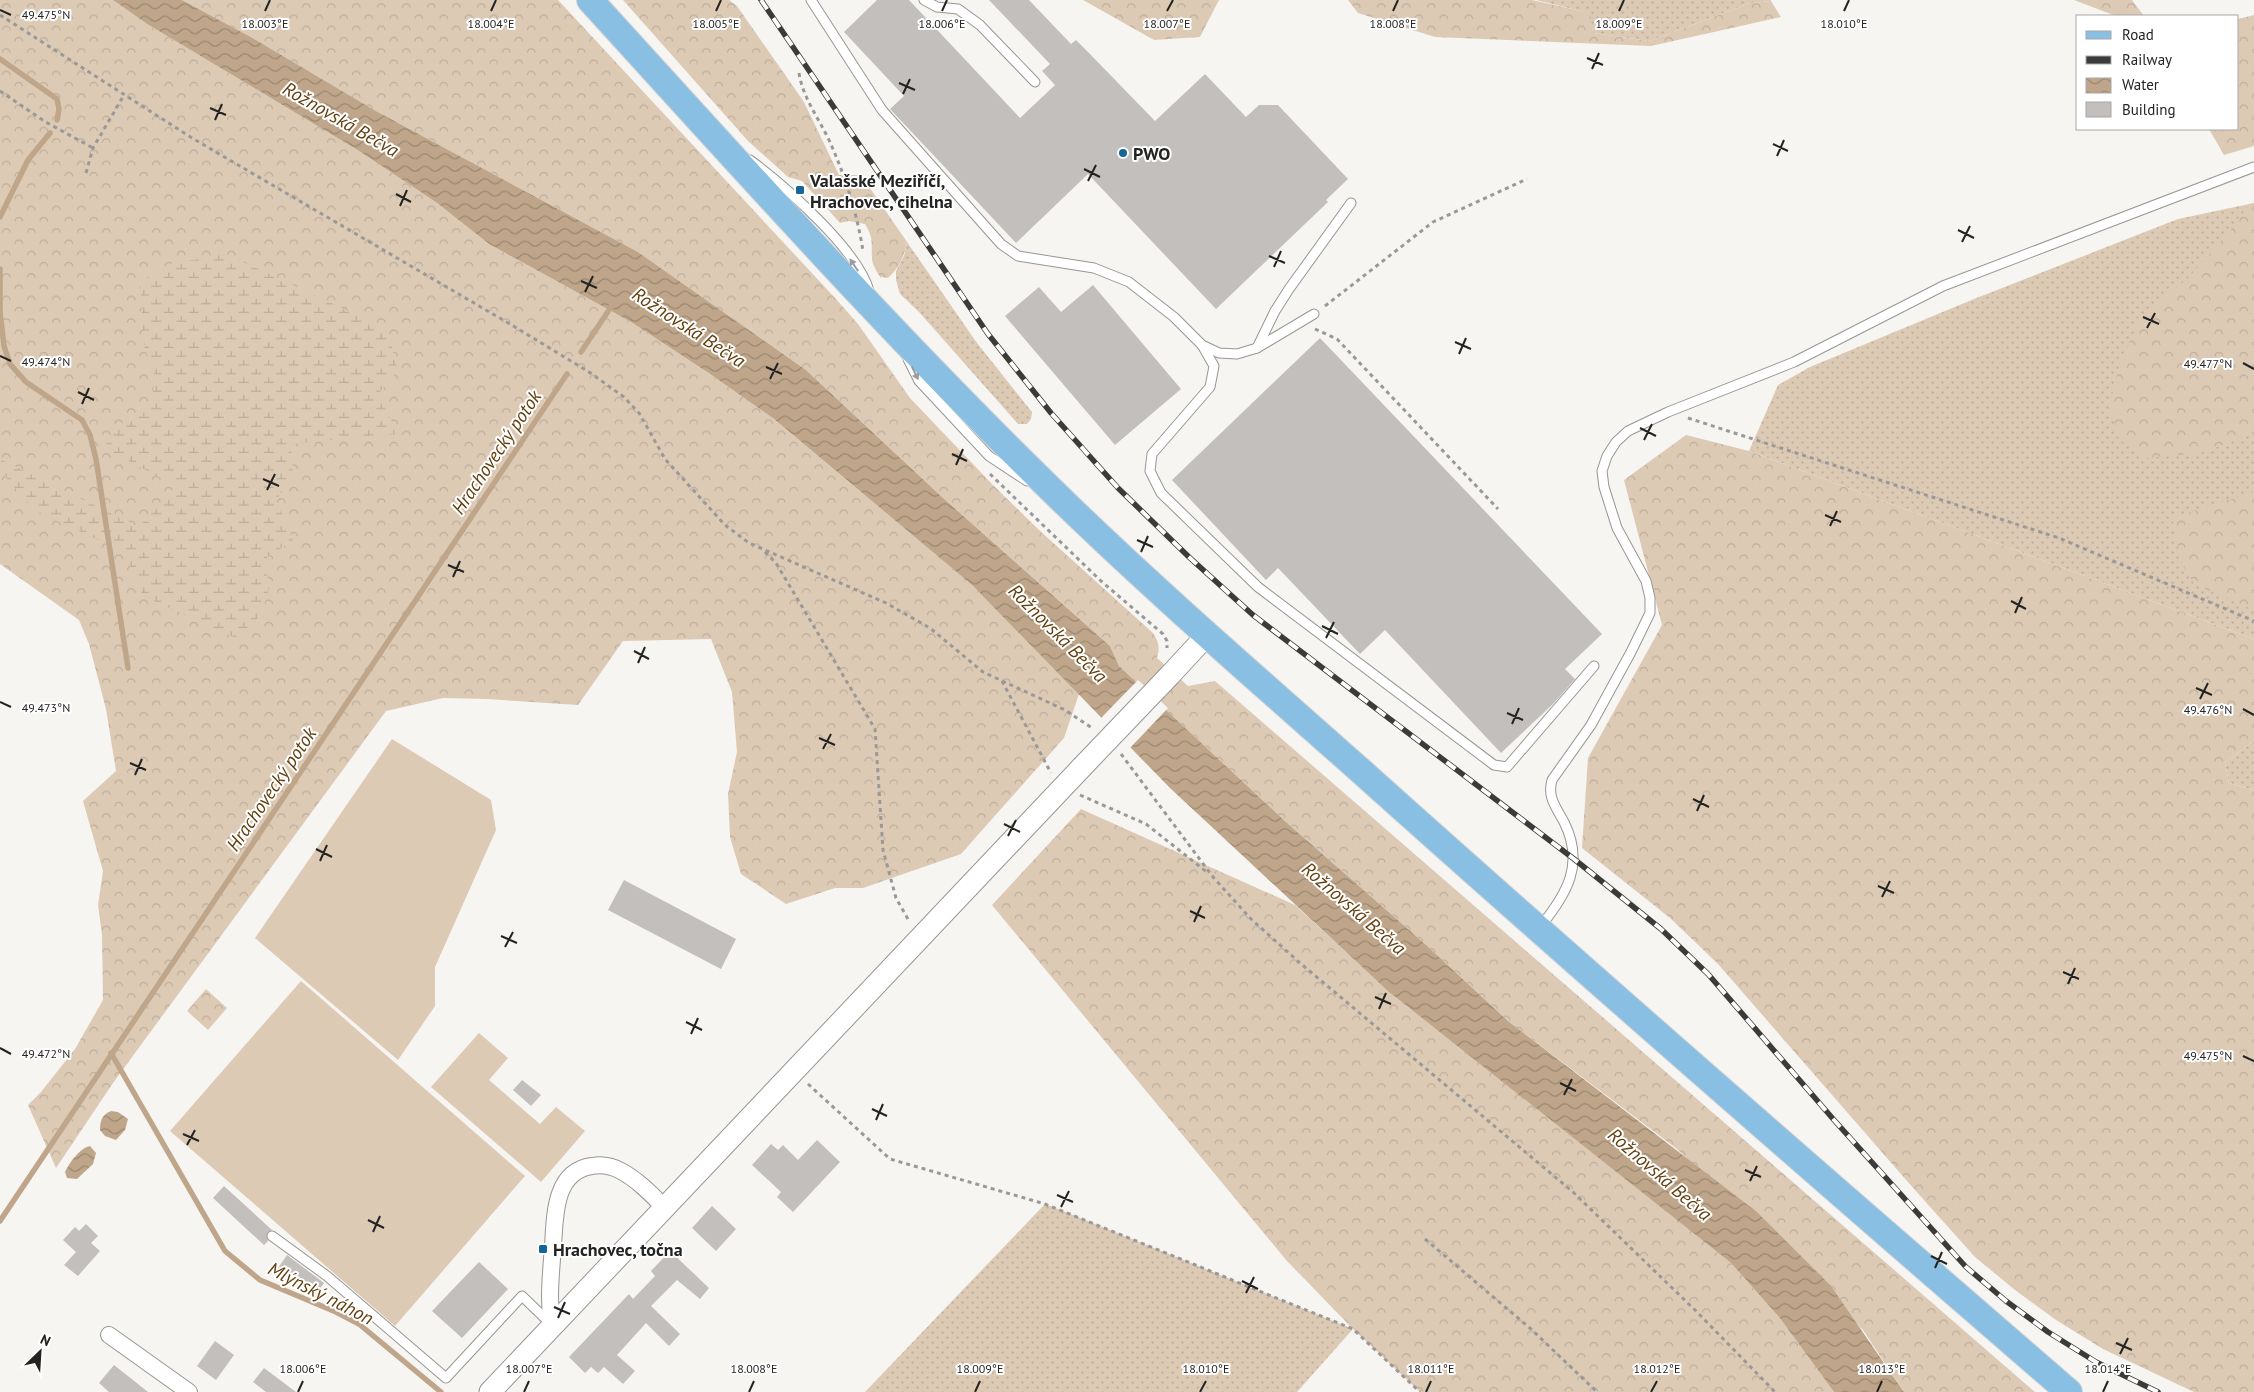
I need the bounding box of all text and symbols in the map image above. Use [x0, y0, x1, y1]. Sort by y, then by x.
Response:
text: 49.475°N [22, 7, 70, 22]
legend [2076, 15, 2239, 130]
text: 18.003°E [242, 16, 288, 31]
text: 18.004°E [468, 16, 514, 31]
text: 18.005°E [693, 16, 739, 31]
text: 18.006°E [919, 16, 965, 31]
text: 18.007°E [1144, 16, 1190, 31]
text: 18.008°E [1370, 16, 1416, 31]
text: 18.009°E [1596, 16, 1642, 31]
text: 18.010°E [1821, 16, 1867, 31]
text: Road [2122, 25, 2154, 44]
text: Railway [2122, 50, 2172, 69]
text: Water [2122, 75, 2159, 94]
water label: Rožnovská Bečva [279, 76, 404, 162]
text: Building [2122, 100, 2176, 119]
place label: PWO [1133, 142, 1170, 165]
marker: PWO [1117, 147, 1129, 159]
place label: Valašské Meziříčí, Hrachovec, cihelna [809, 169, 953, 213]
marker: Valašské Meziříčí, Hrachovec, cihelna [794, 184, 806, 196]
one-way arrow [849, 258, 859, 271]
water label: Rožnovská Bečva [628, 282, 751, 373]
text: 49.474°N [22, 354, 70, 369]
text: 49.477°N [2184, 356, 2232, 371]
one-way arrow [911, 366, 919, 380]
water label: Hrachovecký potok [446, 384, 547, 518]
water label: Rožnovská Bečva [1004, 579, 1113, 688]
text: 49.473°N [22, 700, 70, 715]
text: 49.476°N [2184, 702, 2232, 717]
water label: Hrachovecký potok [221, 721, 322, 855]
water label: Rožnovská Bečva [1297, 856, 1411, 960]
text: 49.472°N [22, 1046, 70, 1061]
text: 49.475°N [2184, 1048, 2232, 1063]
water label: Rožnovská Bečva [1603, 1122, 1717, 1226]
place label: Hrachovec, točna [553, 1238, 683, 1261]
marker: Hrachovec, točna [537, 1243, 549, 1255]
water label: Mlýnský náhon [264, 1256, 378, 1330]
north arrow [15, 1327, 65, 1377]
text: N [38, 1330, 53, 1350]
text: 18.006°E [280, 1361, 326, 1376]
text: 18.007°E [506, 1361, 552, 1376]
text: 18.008°E [731, 1361, 777, 1376]
text: 18.009°E [957, 1361, 1003, 1376]
text: 18.010°E [1183, 1361, 1229, 1376]
text: 18.011°E [1408, 1361, 1454, 1376]
text: 18.012°E [1634, 1361, 1680, 1376]
text: 18.013°E [1859, 1361, 1905, 1376]
text: 18.014°E [2085, 1361, 2131, 1376]

